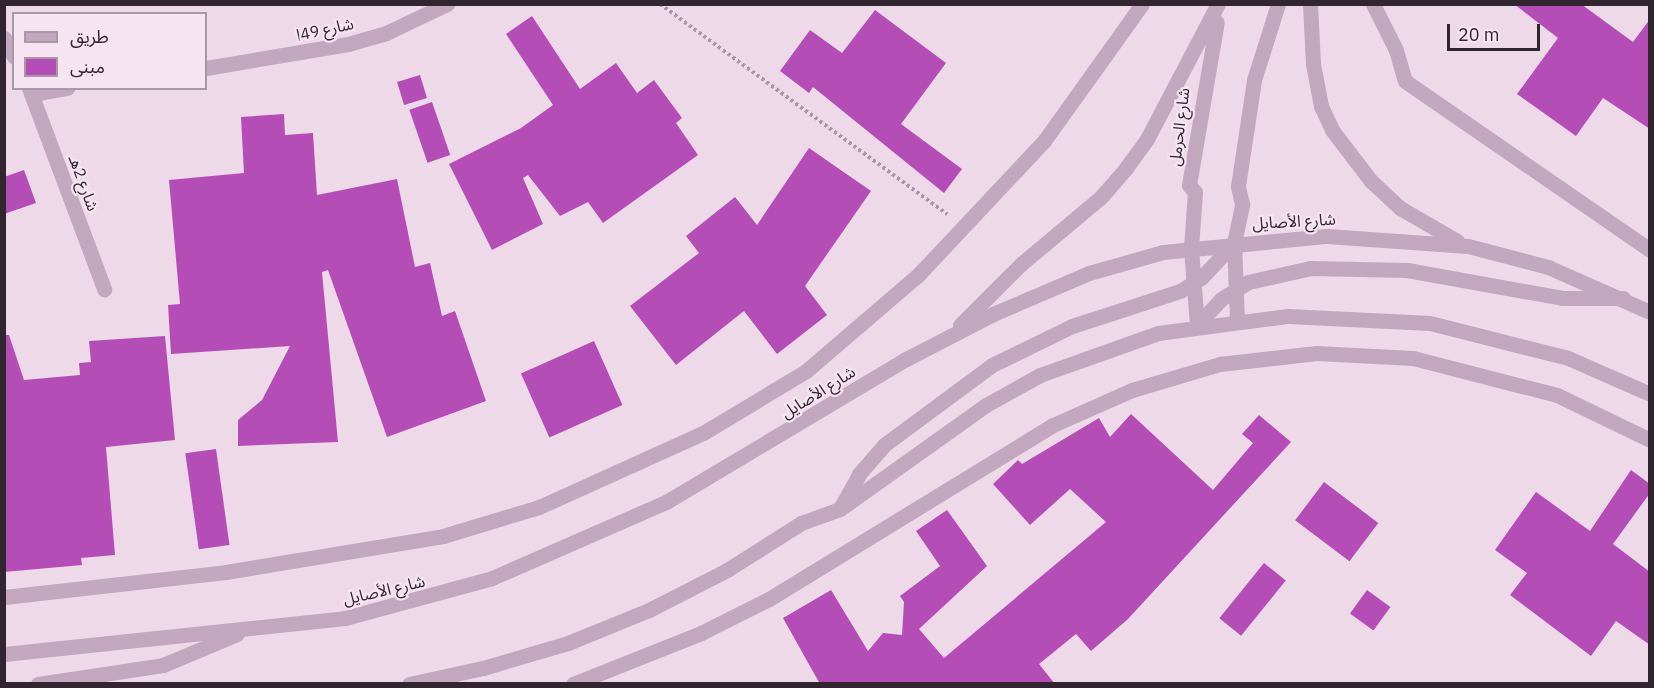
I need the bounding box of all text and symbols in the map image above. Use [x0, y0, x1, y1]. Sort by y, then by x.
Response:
legend [12, 12, 207, 90]
scale bar [1450, 12, 1543, 50]
street label: شارع 49ا [295, 14, 355, 44]
text: 20 m [1458, 23, 1500, 46]
text: طريق [70, 25, 109, 48]
text: مبنى [70, 55, 105, 78]
street label: شارع الحرمل [1165, 87, 1193, 167]
street label: شارع 2هـ [65, 152, 103, 214]
street label: شارع الأصايل [1252, 209, 1336, 233]
street label: شارع الأصايل [777, 362, 859, 422]
street label: شارع الأصايل [341, 571, 427, 609]

